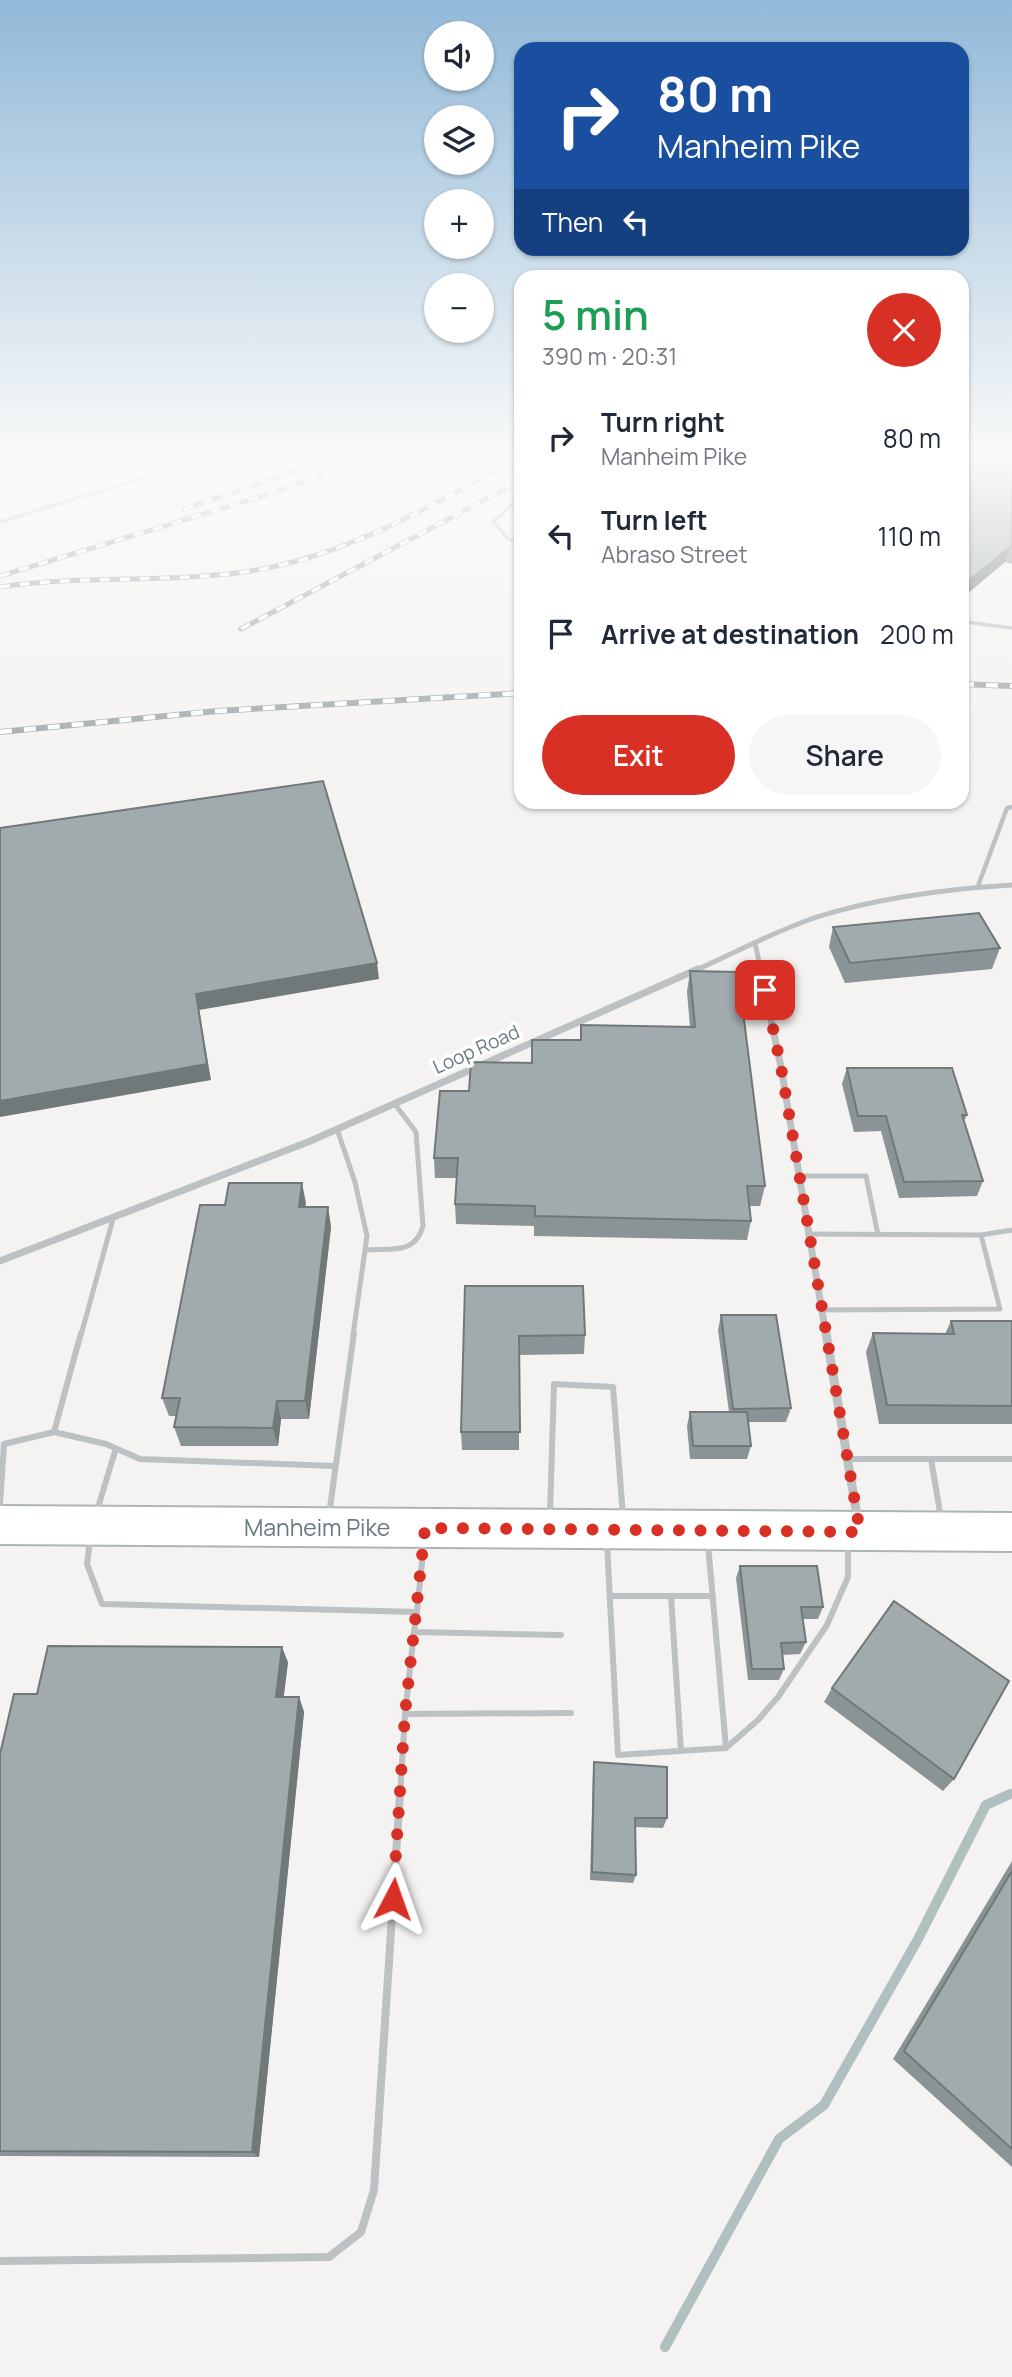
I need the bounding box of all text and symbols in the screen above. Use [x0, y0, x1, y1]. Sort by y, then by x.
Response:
map controls [424, 21, 494, 343]
button: sound [424, 21, 494, 91]
text: 80 m [657, 60, 773, 127]
icon: right [542, 70, 633, 161]
button: layers [424, 105, 494, 175]
text: Manheim Pike [657, 124, 860, 168]
button: + [424, 189, 494, 259]
icon: left [617, 203, 655, 241]
text: Then [542, 204, 603, 240]
button: − [424, 273, 494, 343]
text: 5 min [542, 285, 649, 343]
button: close [867, 293, 941, 367]
text: 390 m · 20:31 [542, 340, 677, 372]
text: Turn right [601, 404, 725, 440]
icon: right [542, 419, 580, 457]
text: 80 m [883, 420, 941, 456]
text: Manheim Pike [601, 440, 747, 472]
text: Turn left [601, 502, 708, 538]
icon: left [542, 517, 580, 555]
text: 110 m [878, 518, 941, 554]
text: Abraso Street [601, 538, 748, 570]
icon: arrive [542, 615, 580, 653]
text: Arrive at destination [601, 616, 859, 652]
text: 200 m [880, 616, 954, 652]
button: Exit [542, 715, 735, 795]
button: Share [749, 715, 941, 795]
pin [735, 960, 795, 1020]
icon: arrive [746, 971, 784, 1009]
street label: Loop Road [429, 1018, 523, 1080]
street label: Manheim Pike [244, 1511, 390, 1543]
position arrow [356, 1862, 430, 1936]

